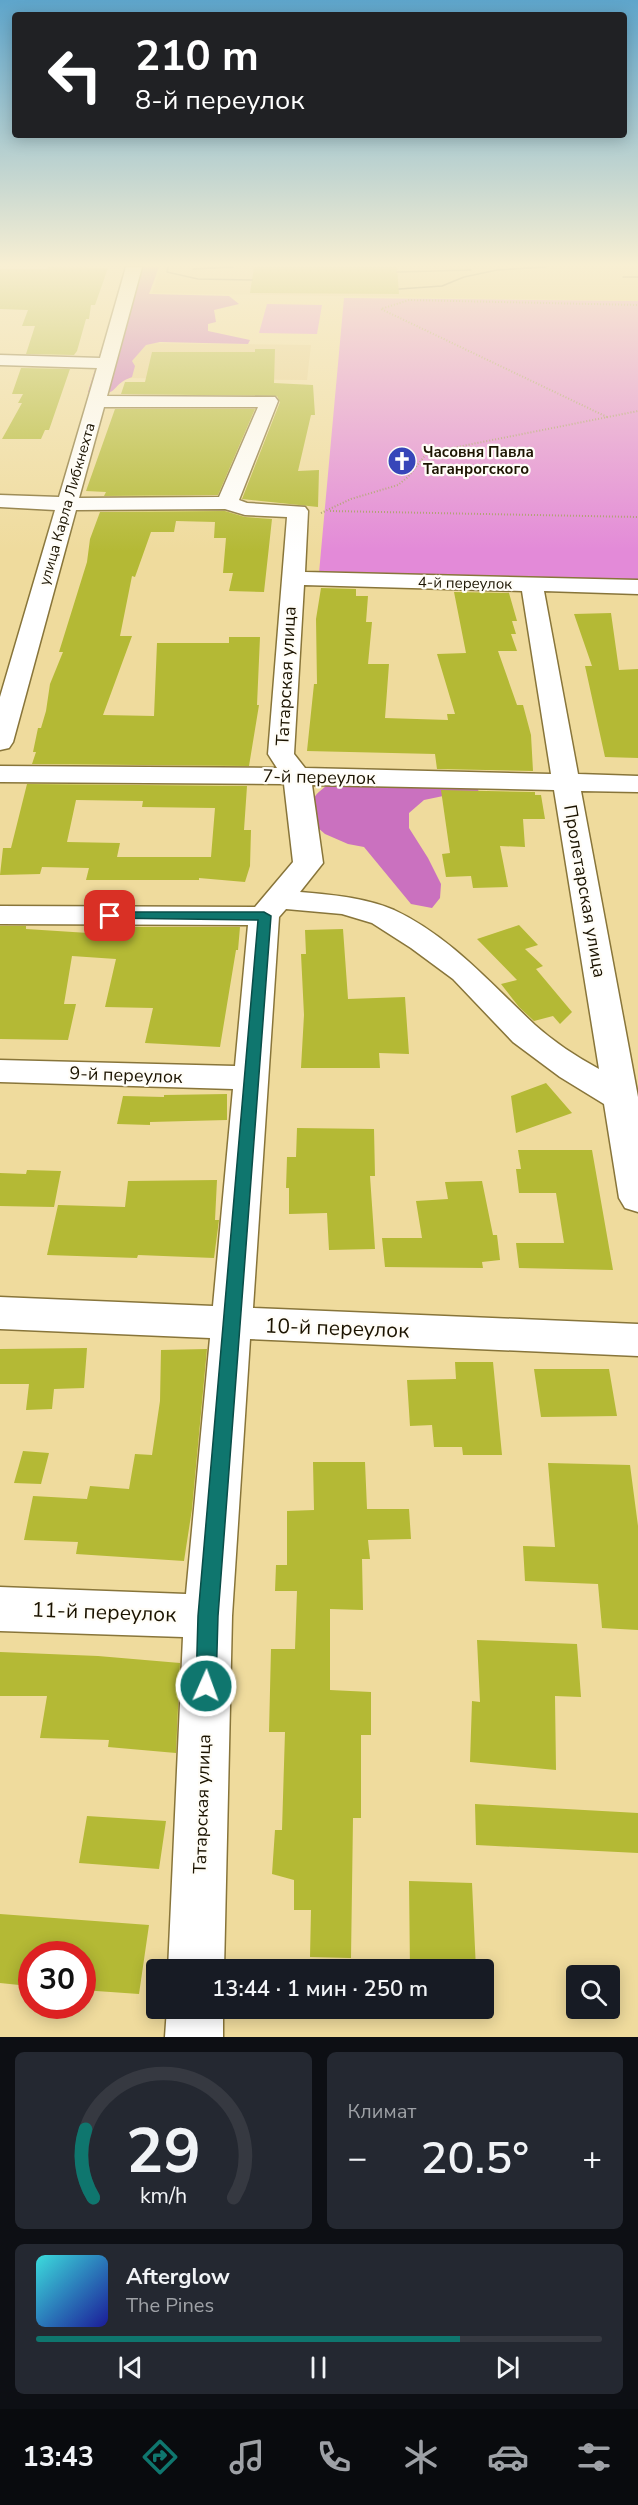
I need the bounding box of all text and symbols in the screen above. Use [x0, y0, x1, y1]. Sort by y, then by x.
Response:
text: 210 m [135, 28, 259, 85]
icon: left [36, 36, 114, 114]
text: 8-й переулок [135, 82, 305, 119]
street label: улица Карла Либкнехта [34, 420, 100, 588]
place label: Часовня Павла Таганрогского [423, 442, 534, 479]
church icon: Часовня Павла Таганрогского [386, 445, 418, 477]
street label: 4-й переулок [418, 572, 512, 594]
street label: Татарская улица [270, 606, 302, 746]
street label: 7-й переулок [262, 764, 376, 790]
street label: Пролетарская улица [558, 803, 612, 979]
pin [84, 890, 135, 941]
icon: arrive [93, 899, 126, 932]
street label: 9-й переулок [69, 1061, 183, 1089]
street label: 10-й переулок [264, 1311, 411, 1345]
street label: 11-й переулок [31, 1595, 178, 1629]
position arrow [174, 1654, 238, 1718]
street label: Татарская улица [188, 1734, 216, 1874]
speed limit sign: 30 [18, 1941, 96, 2019]
map controls [566, 1965, 620, 2019]
button: search [566, 1965, 620, 2019]
text: 13:44 · 1 мин · 250 m [212, 1974, 428, 2004]
text: Климат [348, 2098, 416, 2125]
text: 29 [126, 2109, 201, 2194]
text: 20.5° [420, 2128, 529, 2189]
text: − [348, 2136, 367, 2181]
text: + [582, 2136, 602, 2181]
text: km/h [140, 2181, 187, 2211]
text: Afterglow [126, 2262, 230, 2292]
text: The Pines [126, 2292, 214, 2319]
icon: previous [114, 2351, 147, 2384]
icon: pause [302, 2351, 335, 2384]
icon: next [491, 2351, 524, 2384]
icon: directions [139, 2436, 181, 2478]
icon: music [226, 2436, 268, 2478]
icon: phone [313, 2436, 355, 2478]
icon: climate [400, 2436, 442, 2478]
icon: car [487, 2436, 529, 2478]
icon: filters [573, 2436, 615, 2478]
text: 13:43 [22, 2439, 94, 2476]

